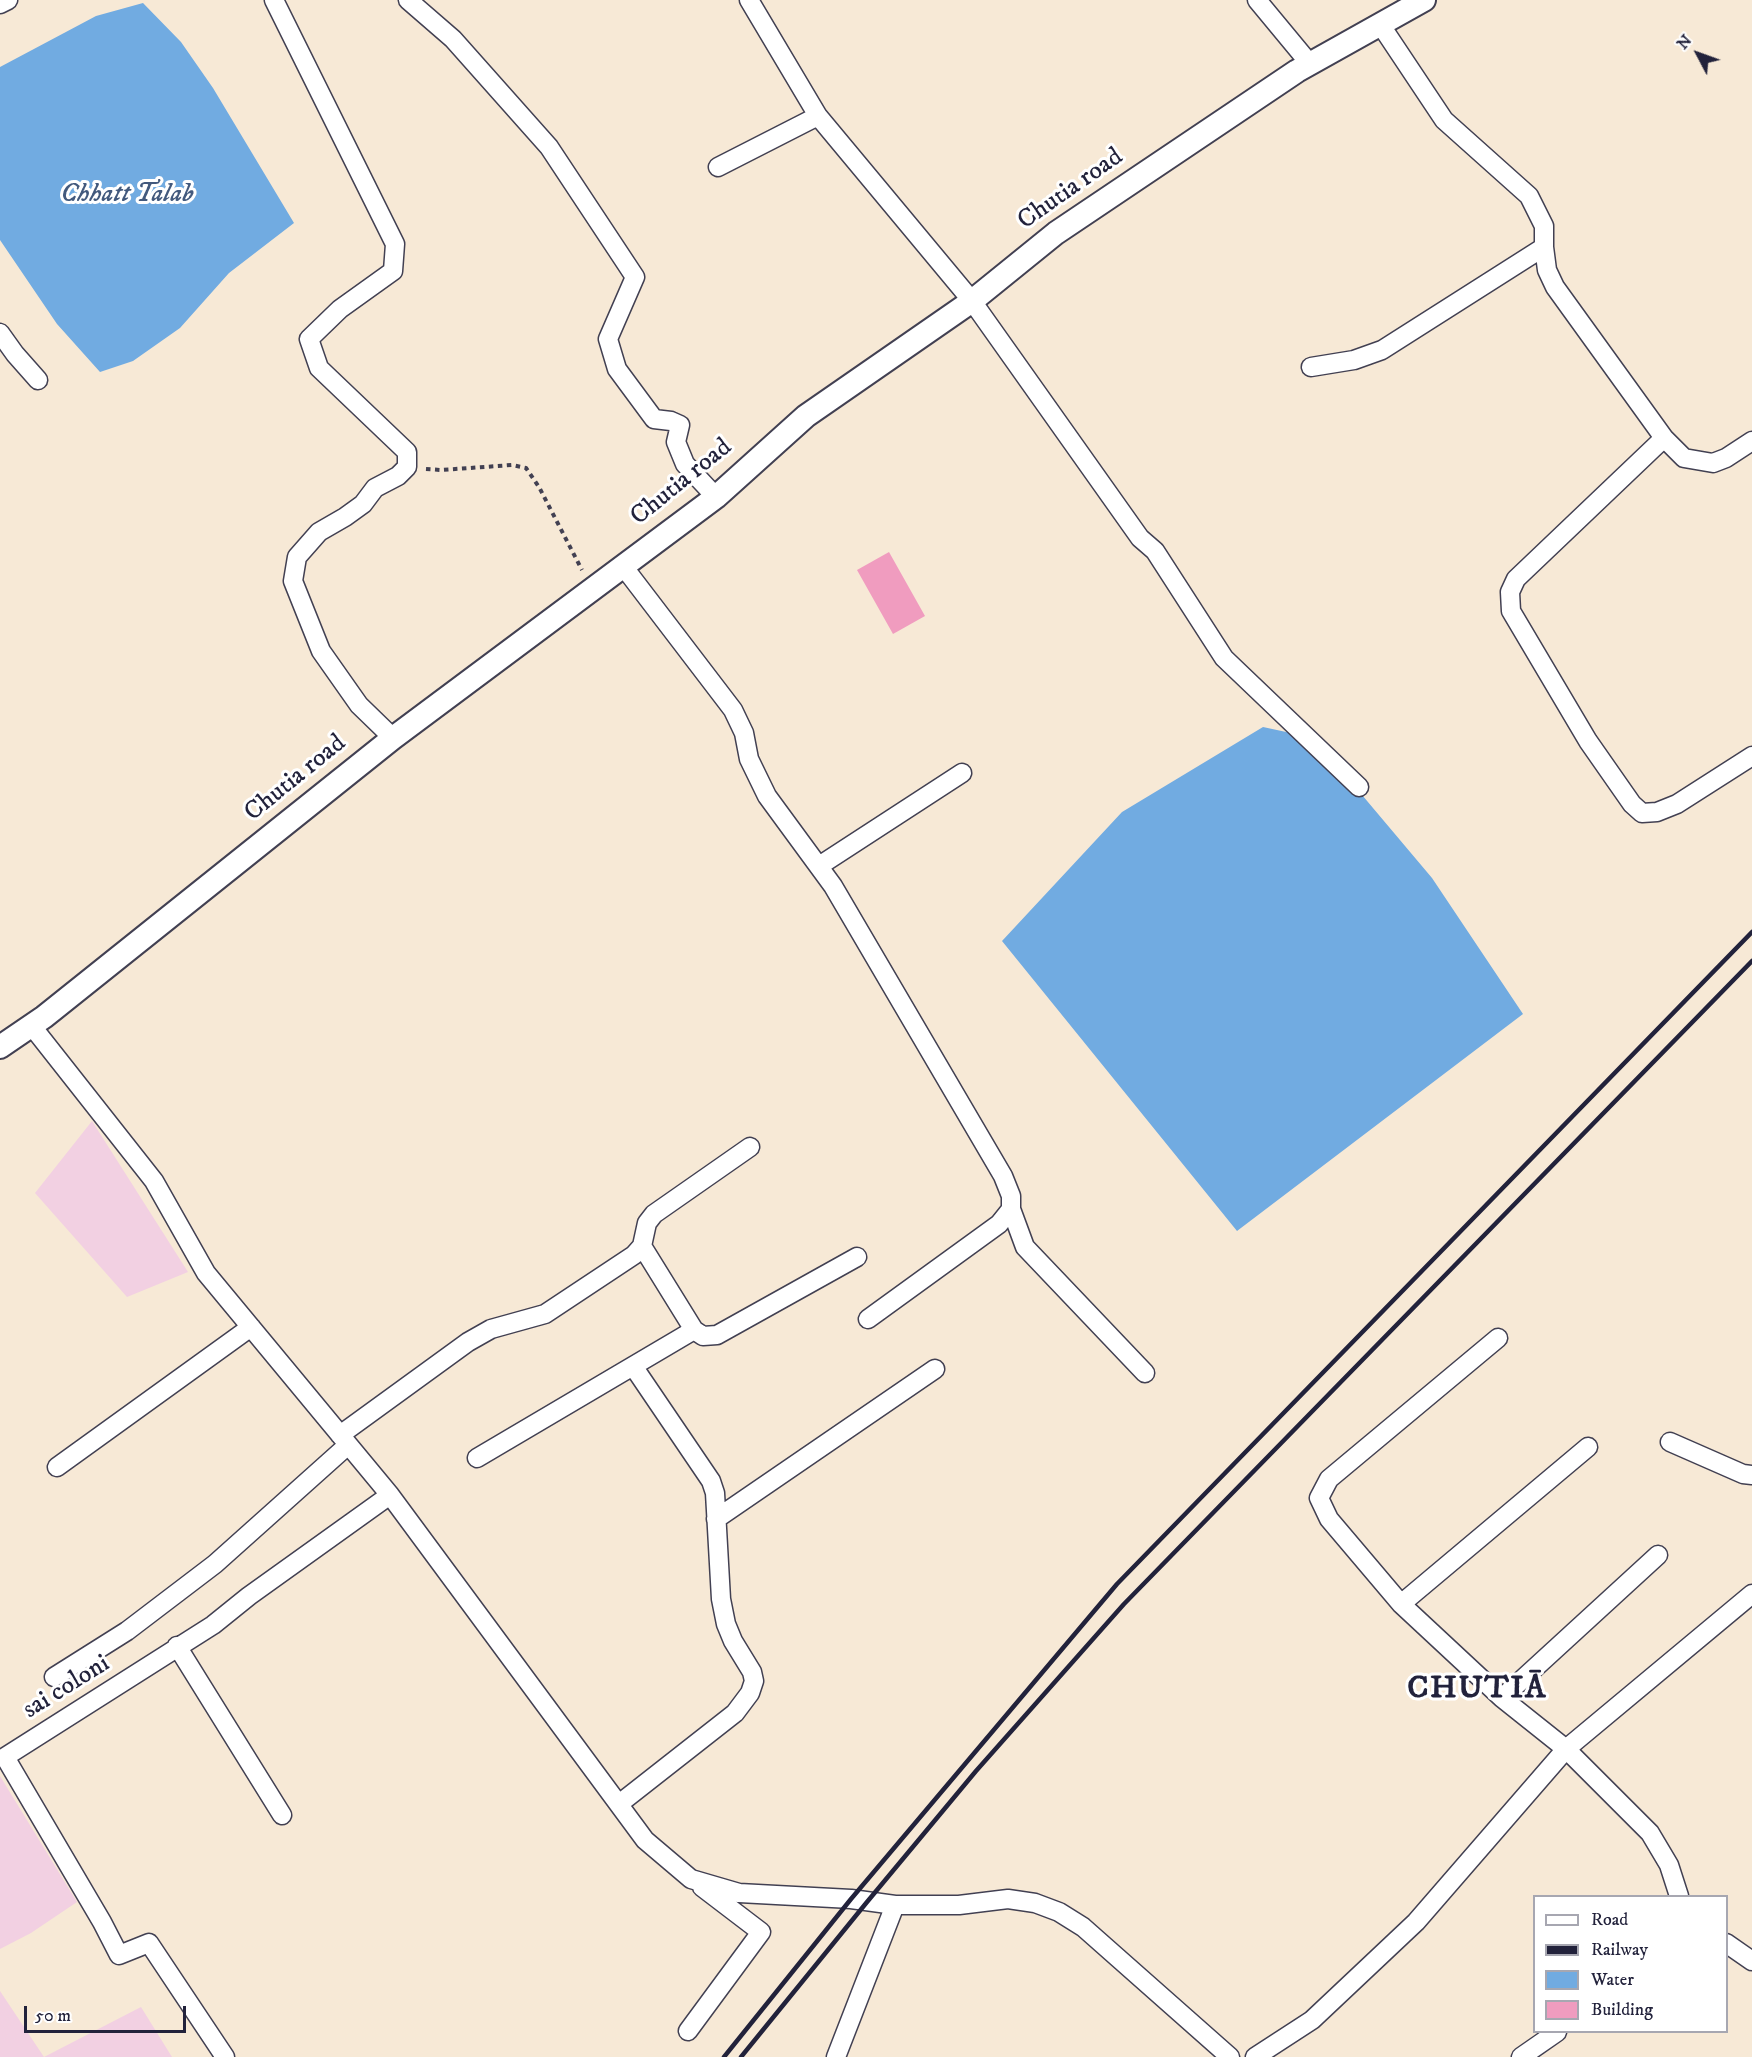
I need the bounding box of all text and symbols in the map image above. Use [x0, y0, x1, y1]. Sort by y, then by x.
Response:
north arrow [1668, 24, 1728, 84]
text: N [1673, 31, 1696, 54]
street label: Chutia road [1012, 142, 1130, 238]
water label: Chhatt Talab [60, 179, 194, 211]
street label: Chutia road [625, 433, 739, 533]
street label: Chutia road [239, 729, 353, 829]
street label: sai coloni [18, 1649, 116, 1727]
district label: CHUTIĀ [1407, 1671, 1547, 1709]
legend [1533, 1895, 1728, 2033]
text: Road [1591, 1909, 1628, 1931]
text: Railway [1591, 1939, 1648, 1961]
text: Water [1591, 1969, 1634, 1991]
scale bar [27, 1994, 189, 2032]
text: Building [1591, 1999, 1653, 2021]
text: 50 m [35, 2005, 71, 2027]

